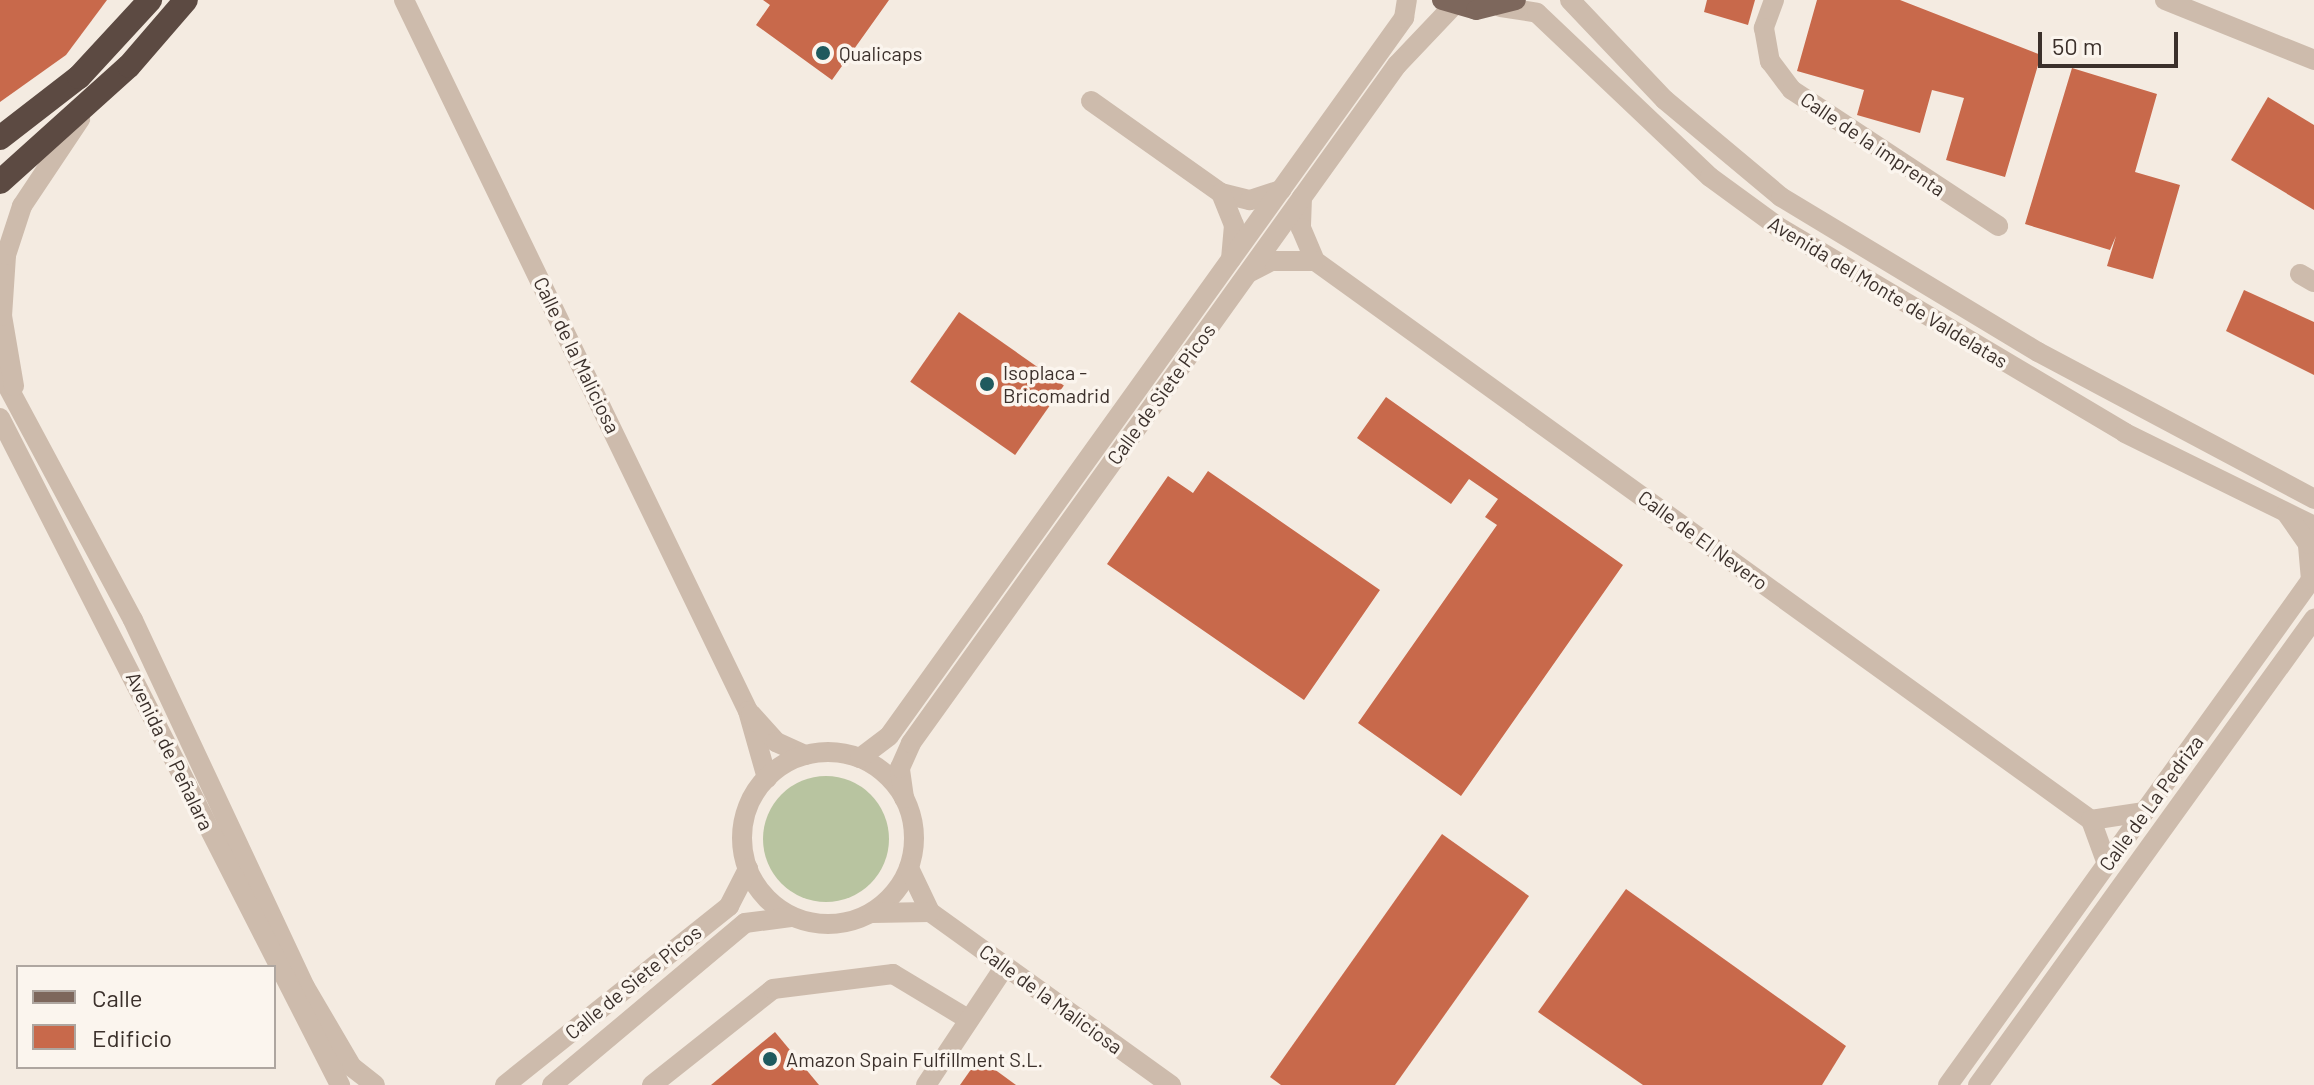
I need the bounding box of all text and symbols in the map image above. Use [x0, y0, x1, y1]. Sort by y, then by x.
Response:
scale bar [2042, 16, 2182, 66]
text: 50 m [2052, 31, 2103, 60]
place label: Qualicaps [839, 41, 922, 65]
marker: Qualicaps [814, 44, 832, 62]
street label: Calle de la imprenta [1796, 87, 1950, 201]
street label: Avenida del Monte de Valdelatas [1764, 211, 2012, 373]
street label: Calle de la Maliciosa [529, 273, 625, 437]
street label: Calle de Siete Picos [1102, 319, 1220, 469]
place label: Isoplaca - Bricomadrid [1003, 360, 1110, 407]
marker: Isoplaca - Bricomadrid [978, 375, 996, 393]
street label: Calle de El Nevero [1634, 485, 1772, 595]
street label: Avenida de Peñalara [121, 668, 219, 834]
street label: Calle de La Pedriza [2094, 730, 2208, 876]
street label: Calle de Siete Picos [560, 920, 706, 1044]
street label: Calle de la Maliciosa [975, 939, 1127, 1059]
legend [16, 965, 276, 1069]
text: Calle [92, 983, 143, 1012]
text: Edificio [92, 1023, 172, 1052]
place label: Amazon Spain Fulfillment S.L. [786, 1047, 1043, 1071]
marker: Amazon Spain Fulfillment S.L. [761, 1050, 779, 1068]

